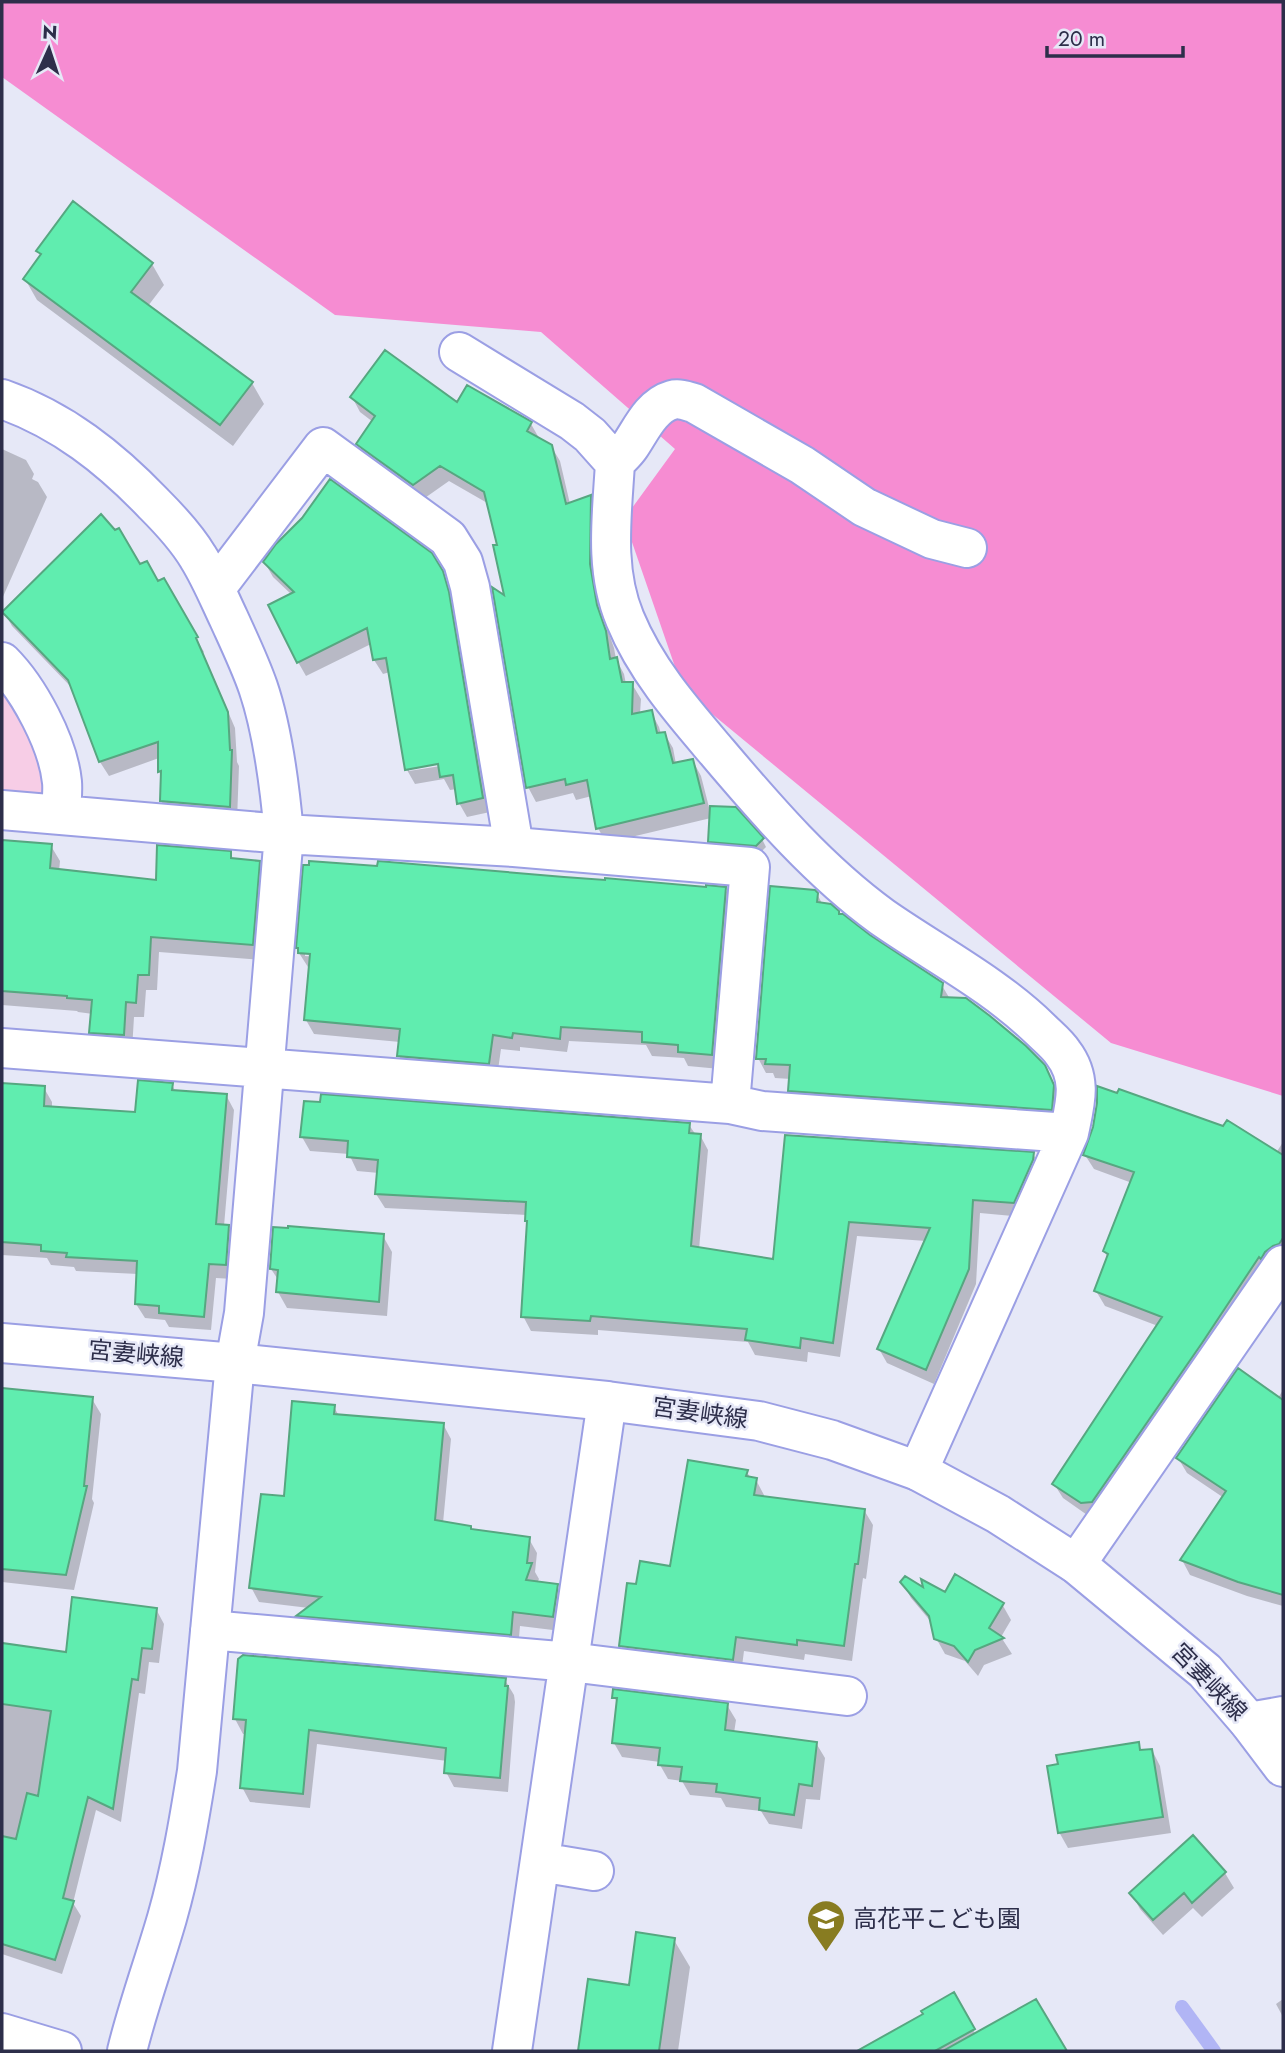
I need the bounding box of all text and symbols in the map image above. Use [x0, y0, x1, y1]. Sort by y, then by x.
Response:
north arrow [14, 14, 84, 84]
scale bar [1047, 14, 1184, 58]
text: N [42, 19, 58, 46]
text: 20 m [1058, 24, 1105, 54]
street label: 宮妻峡線 [87, 1332, 185, 1375]
street label: 宮妻峡線 [650, 1388, 750, 1437]
street label: 宮妻峡線 [1163, 1635, 1255, 1728]
school or university icon: 高花平こども園 [805, 1898, 847, 1953]
place label: 高花平こども園 [853, 1901, 1021, 1936]

